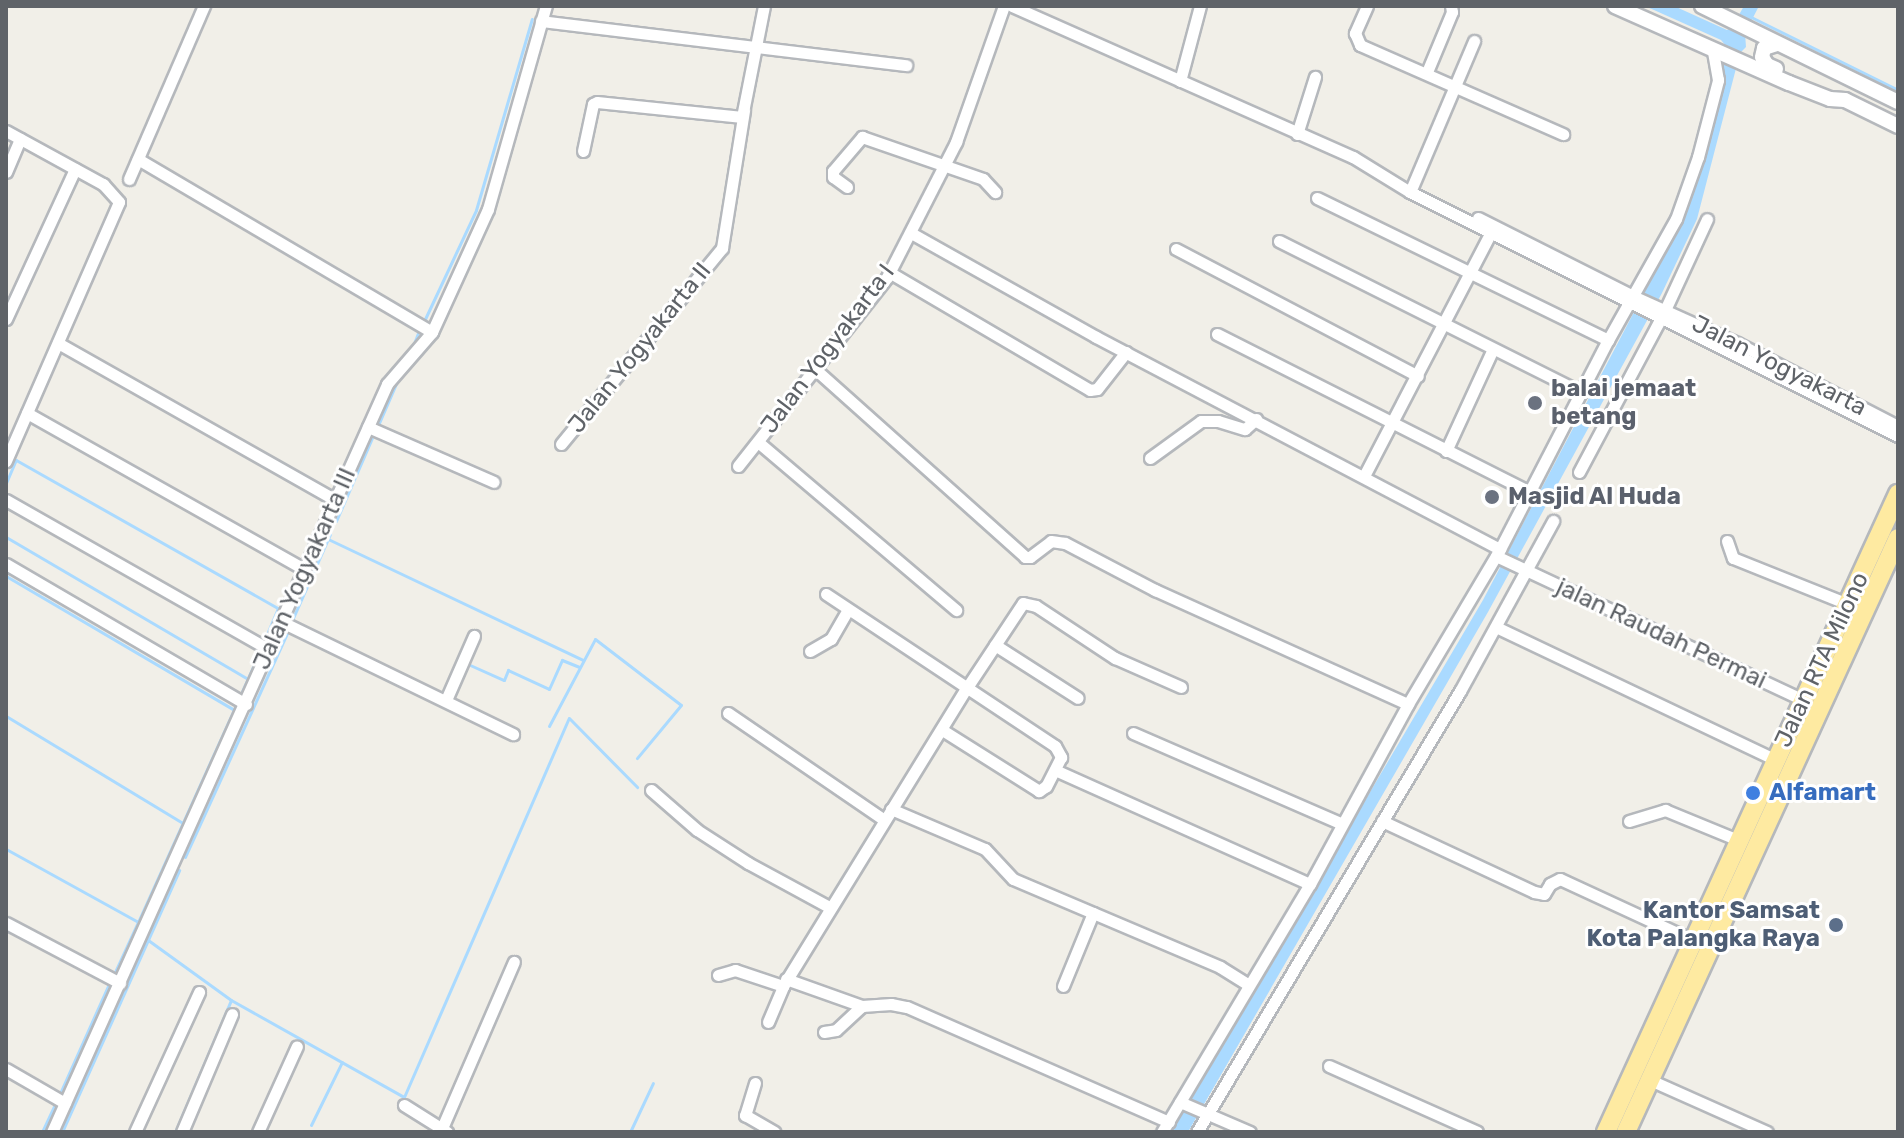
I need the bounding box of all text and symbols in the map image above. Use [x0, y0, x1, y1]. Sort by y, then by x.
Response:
street label: Jalan Yogyakarta II [562, 257, 718, 439]
street label: Jalan Yogyakarta I [755, 258, 901, 440]
street label: Jalan Yogyakarta [1687, 309, 1871, 423]
place label: balai jemaat betang [1551, 375, 1696, 431]
marker: balai jemaat betang [1526, 394, 1544, 412]
street label: Jalan Yogyakarta III [247, 463, 363, 675]
place label: Masjid Al Huda [1508, 483, 1681, 511]
marker: Masjid Al Huda [1483, 488, 1501, 506]
street label: Jalan RTA Milono [1769, 568, 1875, 752]
street label: jalan Raudah Permai [1551, 573, 1771, 695]
place label: Alfamart [1769, 779, 1876, 807]
marker: Alfamart [1744, 784, 1762, 802]
place label: Kantor Samsat Kota Palangka Raya [1587, 897, 1820, 953]
marker: Kantor Samsat Kota Palangka Raya [1827, 916, 1845, 934]

